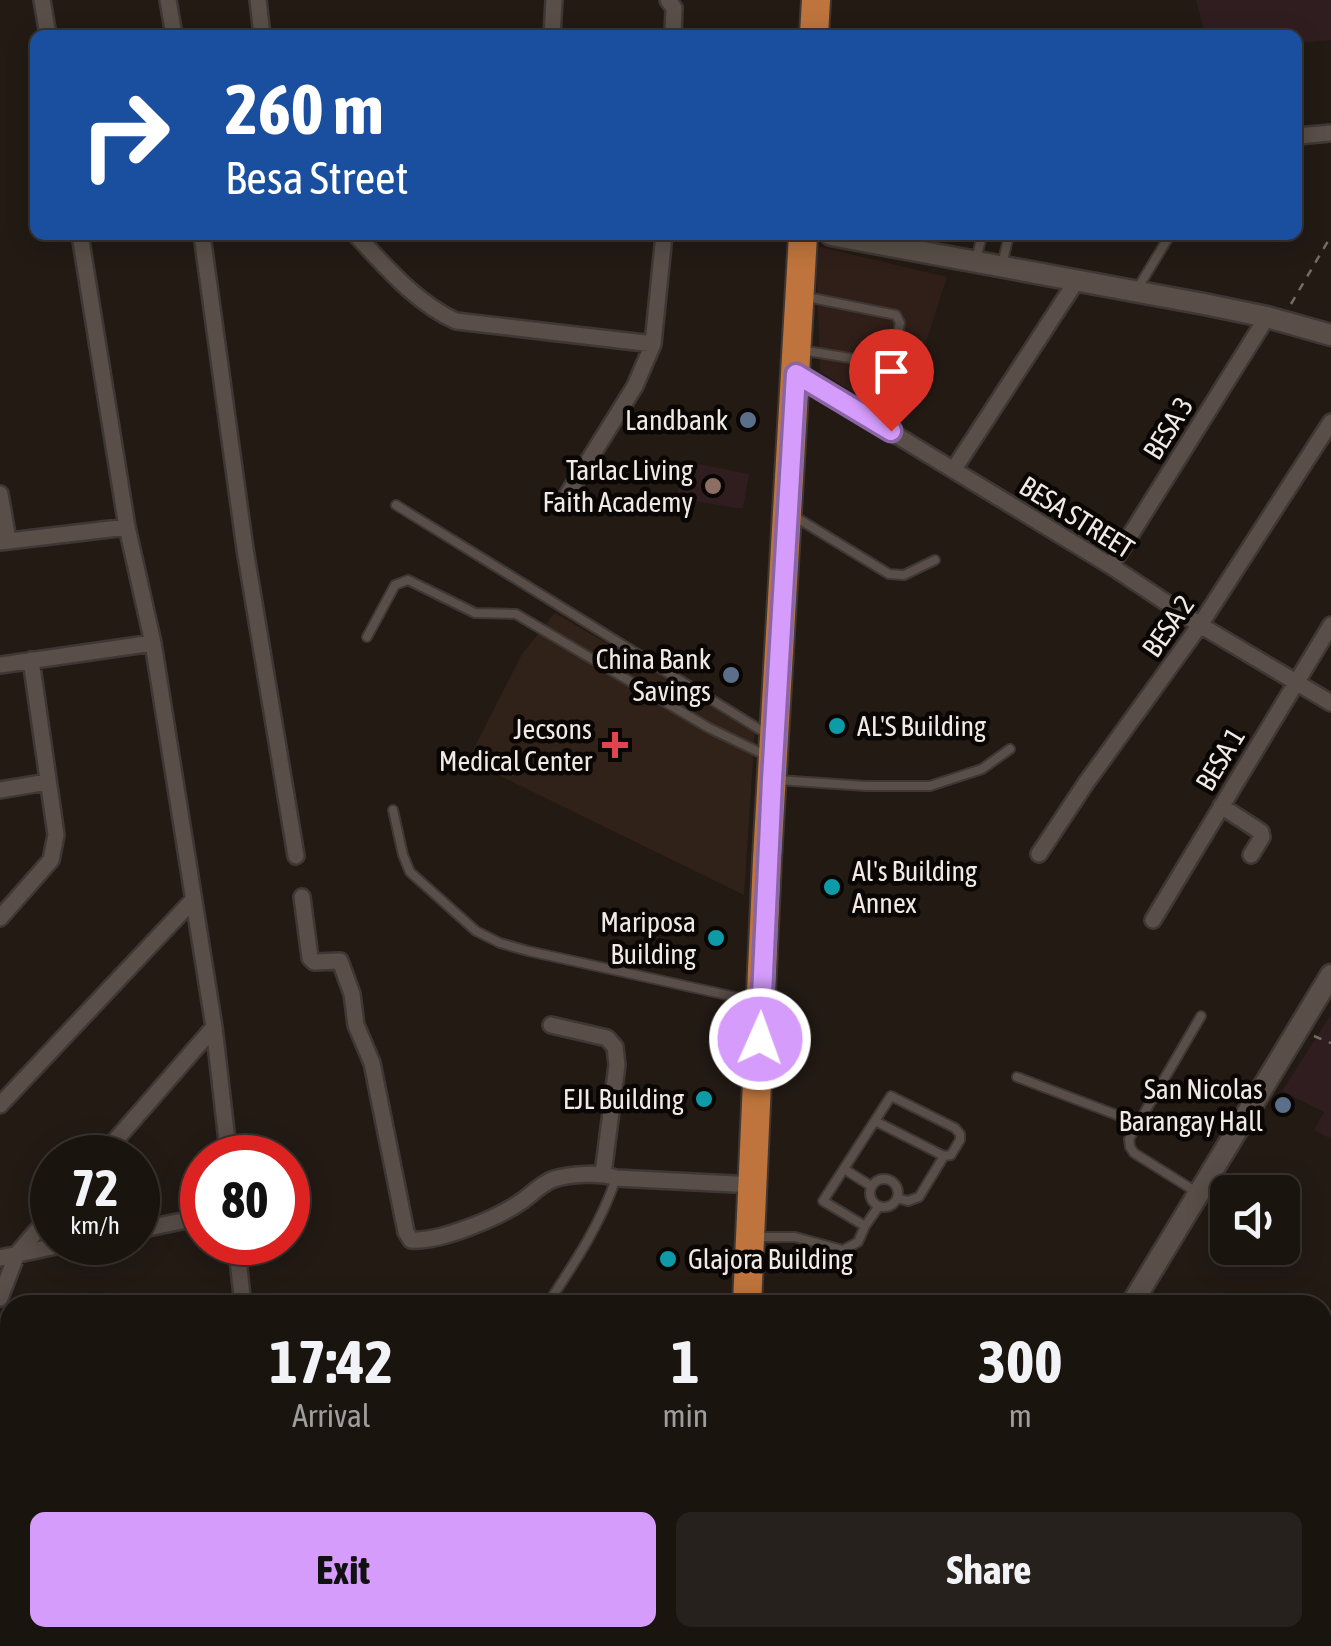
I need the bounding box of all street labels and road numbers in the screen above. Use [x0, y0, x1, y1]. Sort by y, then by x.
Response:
street label: BESA 3 [1136, 391, 1200, 465]
street label: BESA STREET [1014, 469, 1140, 565]
street label: BESA 2 [1135, 589, 1201, 663]
street label: BESA 1 [1189, 722, 1251, 796]

